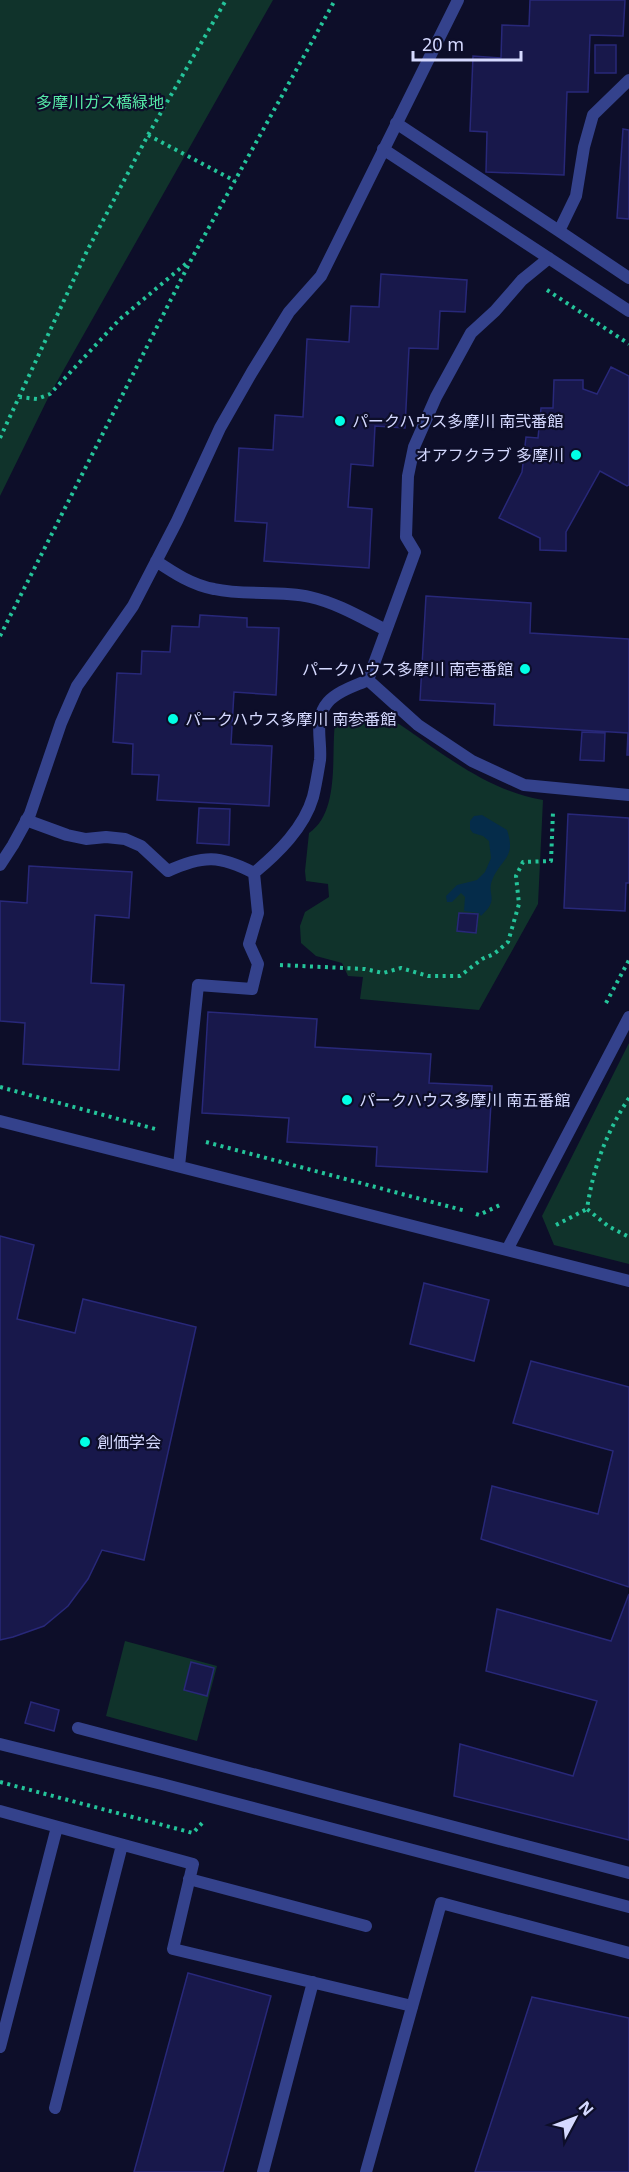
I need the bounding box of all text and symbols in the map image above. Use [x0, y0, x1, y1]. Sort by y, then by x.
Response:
scale bar [413, 24, 521, 62]
text: 20 m [422, 32, 464, 56]
park label: 多摩川ガス橋緑地 [36, 91, 164, 113]
place label: パークハウス多摩川 南弐番館 [352, 410, 563, 432]
marker: パークハウス多摩川 南弐番館 [333, 414, 347, 428]
place label: オアフクラブ 多摩川 [416, 444, 564, 466]
marker: オアフクラブ 多摩川 [569, 448, 583, 462]
place label: パークハウス多摩川 南壱番館 [302, 658, 513, 680]
marker: パークハウス多摩川 南壱番館 [518, 662, 532, 676]
place label: パークハウス多摩川 南参番館 [185, 708, 396, 730]
marker: パークハウス多摩川 南参番館 [166, 712, 180, 726]
place label: パークハウス多摩川 南五番館 [359, 1089, 570, 1111]
marker: パークハウス多摩川 南五番館 [340, 1093, 354, 1107]
place label: 創価学会 [97, 1431, 161, 1453]
marker: 創価学会 [78, 1435, 92, 1449]
north arrow [545, 2088, 605, 2148]
text: N [574, 2096, 599, 2120]

